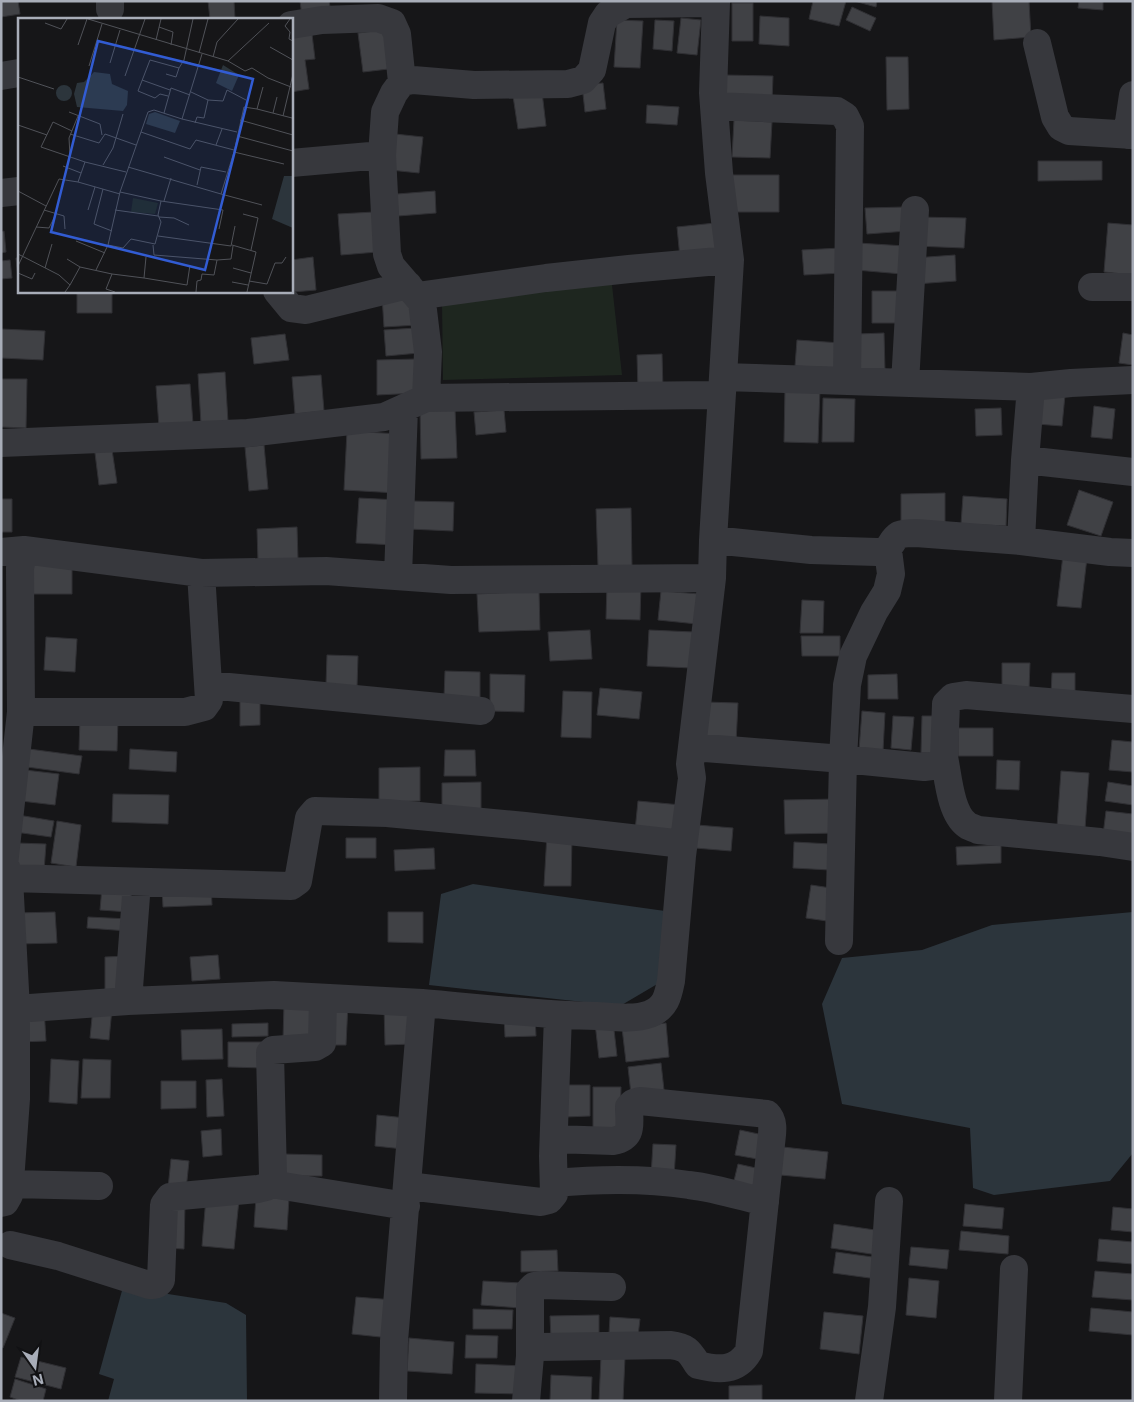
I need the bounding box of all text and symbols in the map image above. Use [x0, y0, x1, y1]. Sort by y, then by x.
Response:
inset map [18, 18, 292, 292]
north arrow [10, 1342, 60, 1392]
text: N [31, 1371, 45, 1390]

